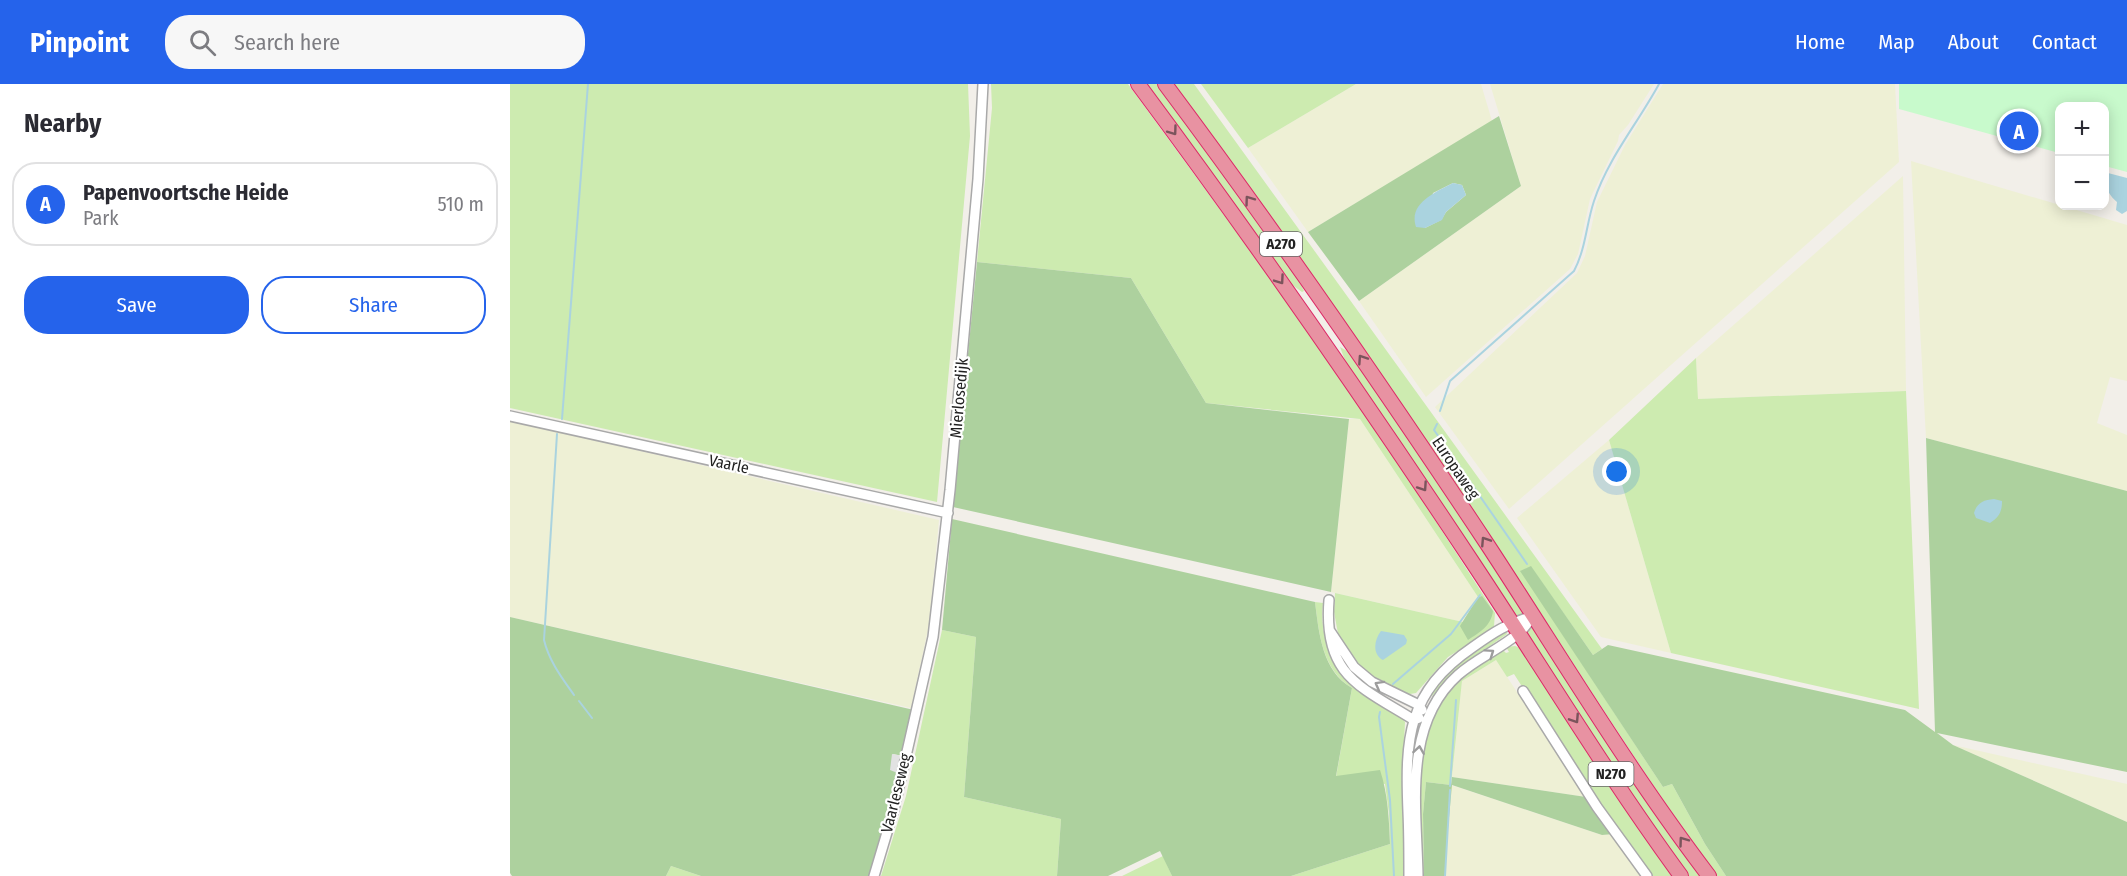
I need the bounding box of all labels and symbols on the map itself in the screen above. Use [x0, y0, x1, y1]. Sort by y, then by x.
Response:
pin: A [2000, 108, 2038, 154]
one-way arrow [1166, 125, 1177, 136]
one-way arrow [1245, 195, 1256, 206]
road number: A270 [1260, 232, 1302, 256]
one-way arrow [1273, 273, 1284, 284]
one-way arrow [1358, 355, 1369, 366]
street label: Mierlosedijk [946, 357, 972, 439]
street label: Europaweg [1428, 433, 1484, 503]
street label: Vaarle [707, 450, 751, 478]
your location [1602, 457, 1631, 486]
one-way arrow [1415, 481, 1427, 491]
one-way arrow [1481, 537, 1492, 548]
one-way arrow [1484, 648, 1494, 660]
one-way arrow [1375, 681, 1385, 692]
one-way arrow [1568, 713, 1579, 724]
one-way arrow [1412, 745, 1425, 755]
street label: Vaarleseweg [877, 751, 915, 835]
road number: N270 [1588, 762, 1634, 786]
one-way arrow [1679, 836, 1690, 847]

